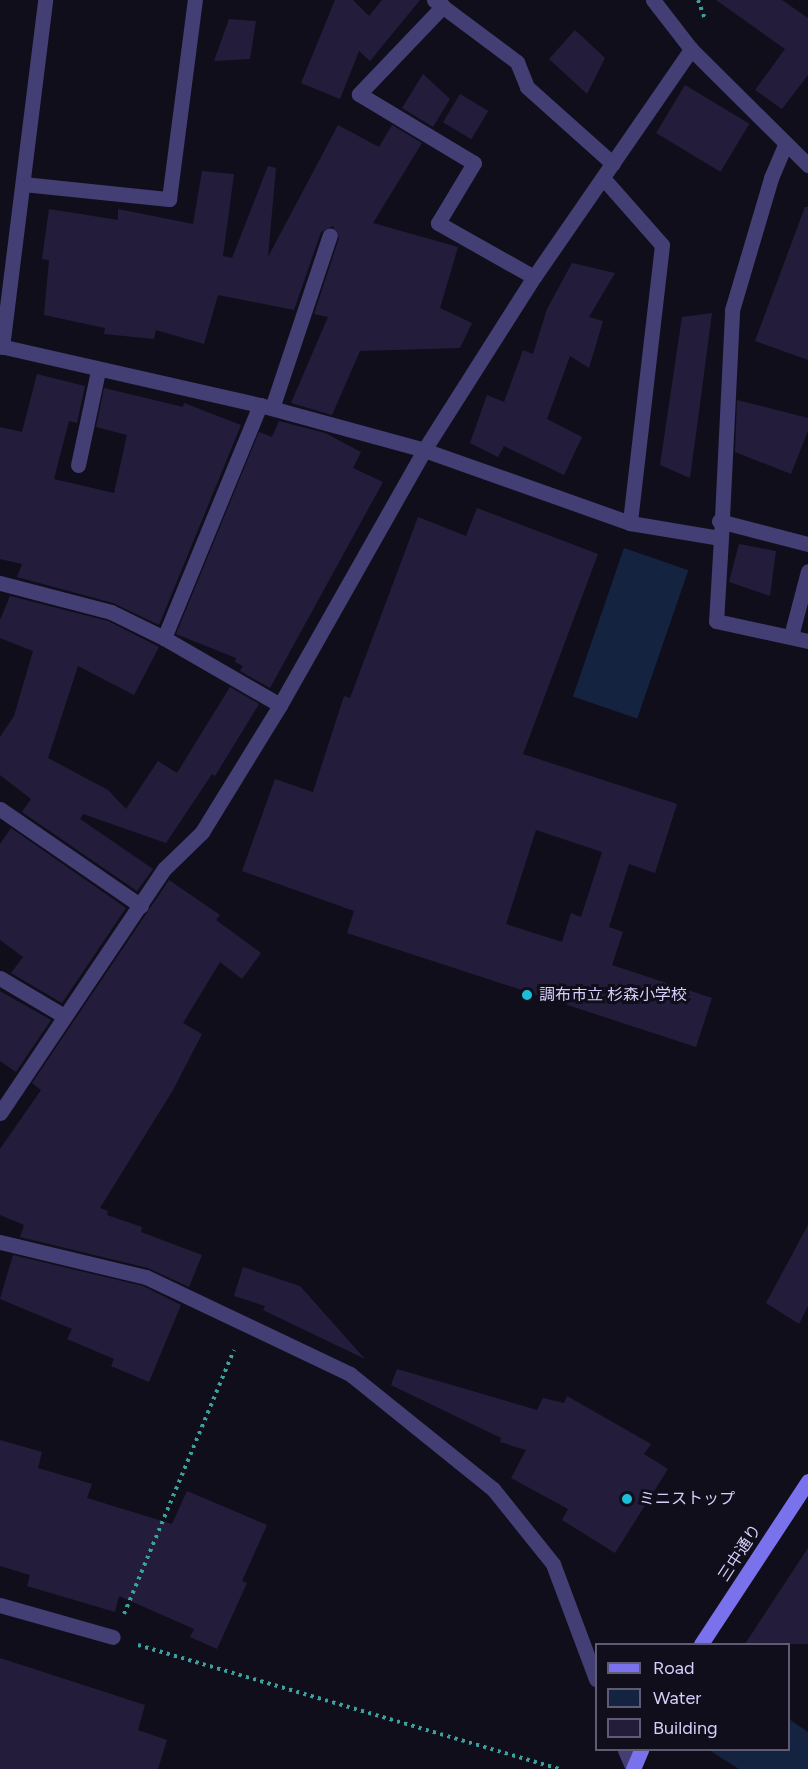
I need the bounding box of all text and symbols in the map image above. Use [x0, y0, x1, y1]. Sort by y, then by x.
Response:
place label: 調布市立 杉森小学校 [539, 985, 687, 1005]
marker: 調布市立 杉森小学校 [520, 988, 534, 1002]
place label: ミニストップ [639, 1489, 735, 1509]
marker: ミニストップ [620, 1492, 634, 1506]
street label: 三中通り [715, 1521, 765, 1585]
legend [595, 1643, 790, 1751]
text: Road [653, 1657, 694, 1679]
text: Water [653, 1687, 701, 1709]
text: Building [653, 1717, 718, 1739]

